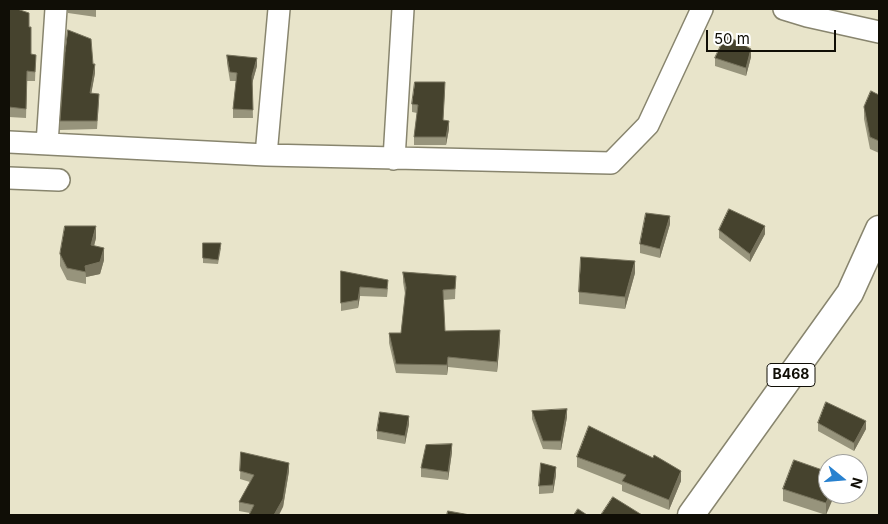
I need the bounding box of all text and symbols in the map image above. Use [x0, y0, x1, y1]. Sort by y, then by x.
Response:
scale bar [708, 20, 838, 52]
text: 50 m [714, 29, 750, 48]
road number: B468 [767, 364, 815, 386]
north arrow [818, 454, 868, 504]
text: N [847, 476, 867, 491]

